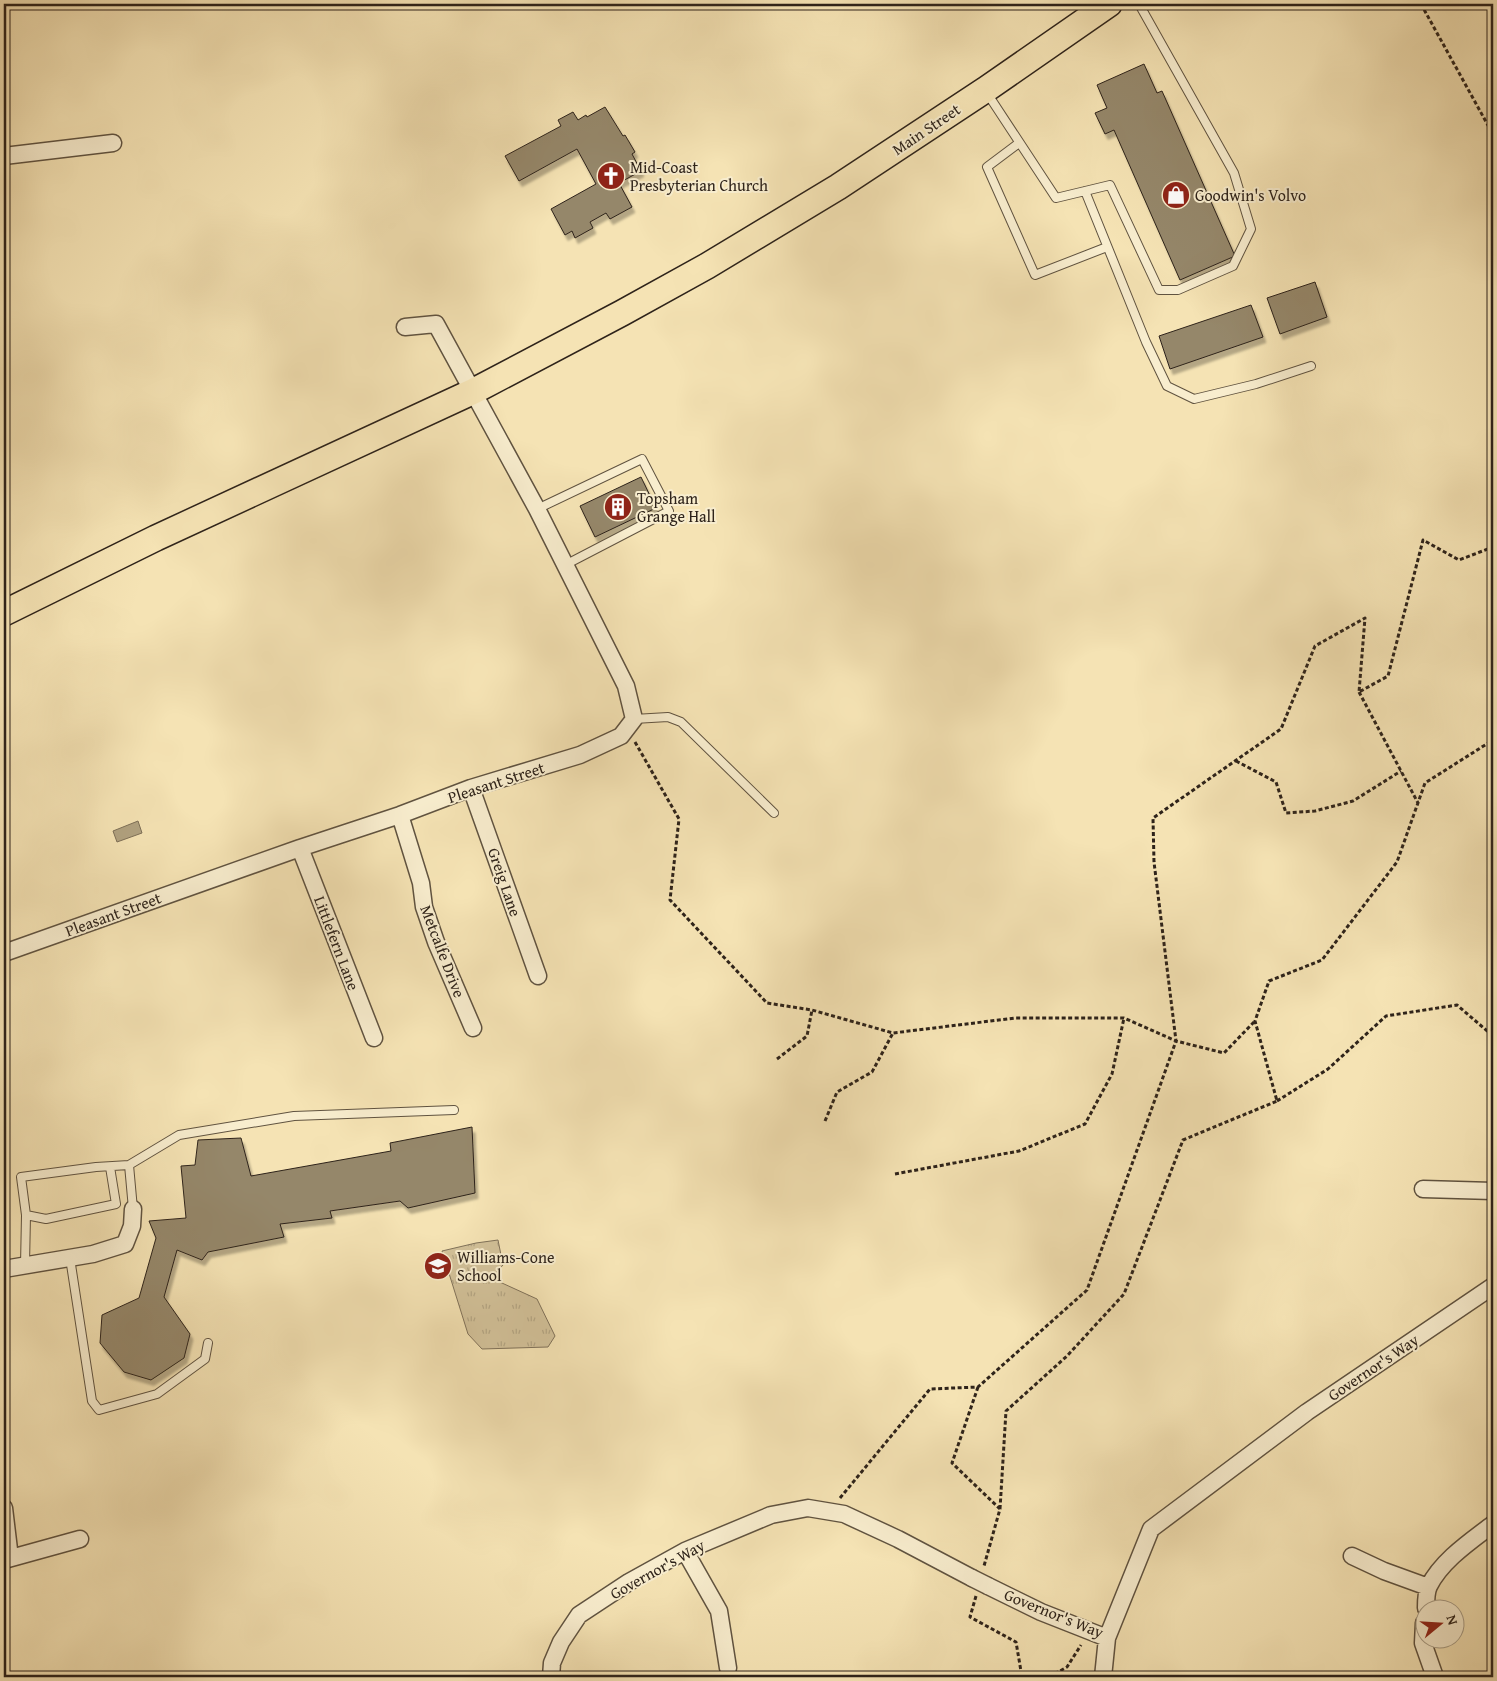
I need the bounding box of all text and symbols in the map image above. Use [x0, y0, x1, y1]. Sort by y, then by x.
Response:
street label: Main Street [887, 97, 965, 161]
place label: Mid-Coast Presbyterian Church [630, 155, 768, 197]
church icon: Mid-Coast Presbyterian Church [596, 161, 626, 191]
shop icon: Goodwin's Volvo [1161, 180, 1191, 210]
place label: Goodwin's Volvo [1195, 183, 1306, 207]
place label: Topsham Grange Hall [637, 486, 716, 528]
building icon: Topsham Grange Hall [603, 492, 633, 522]
street label: Pleasant Street [444, 755, 548, 809]
street label: Greig Lane [482, 844, 528, 920]
street label: Pleasant Street [62, 885, 165, 943]
street label: Littlefern Lane [308, 892, 366, 994]
street label: Metcalfe Drive [414, 901, 472, 1001]
place label: Williams-Cone School [457, 1245, 554, 1287]
school or university icon: Williams-Cone School [423, 1251, 453, 1281]
street label: Governor's Way [1323, 1328, 1423, 1406]
street label: Governor's Way [605, 1533, 709, 1605]
street label: Governor's Way [1001, 1582, 1107, 1644]
north arrow [1414, 1598, 1464, 1648]
text: N [1441, 1612, 1464, 1628]

